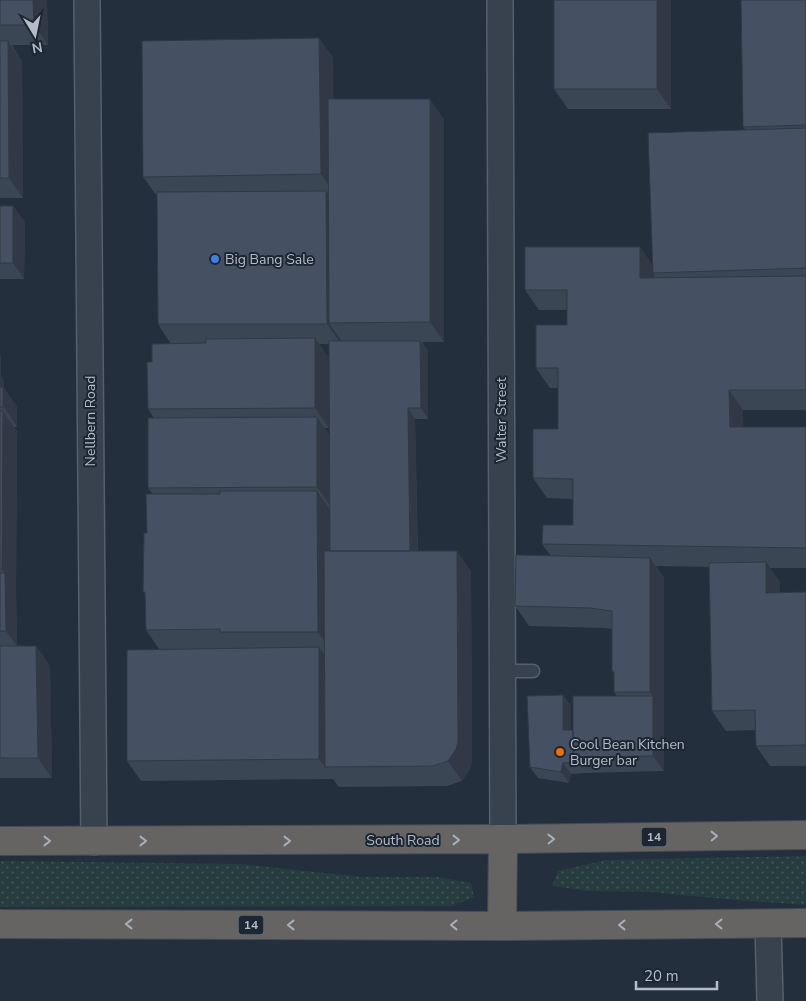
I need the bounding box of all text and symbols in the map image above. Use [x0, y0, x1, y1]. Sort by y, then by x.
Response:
north arrow [10, 10, 60, 60]
text: N [30, 37, 44, 58]
place label: Big Bang Sale [225, 250, 314, 269]
marker: Big Bang Sale [209, 253, 221, 265]
street label: Nellbern Road [81, 376, 100, 466]
street label: Walter Street [492, 377, 511, 463]
place label: Cool Bean Kitchen Burger bar [570, 735, 685, 770]
marker: Cool Bean Kitchen Burger bar [554, 746, 566, 758]
road number: 14 [642, 828, 666, 846]
street label: South Road [366, 831, 440, 850]
one-way arrow [710, 831, 718, 841]
one-way arrow [548, 833, 556, 844]
one-way arrow [452, 835, 460, 845]
one-way arrow [44, 836, 51, 846]
one-way arrow [140, 836, 147, 846]
one-way arrow [284, 836, 291, 846]
road number: 14 [238, 916, 264, 934]
one-way arrow [124, 919, 132, 929]
one-way arrow [715, 919, 723, 929]
one-way arrow [287, 920, 294, 930]
one-way arrow [449, 920, 457, 930]
one-way arrow [617, 920, 625, 930]
scale bar [636, 958, 717, 990]
text: 20 m [644, 966, 679, 986]

